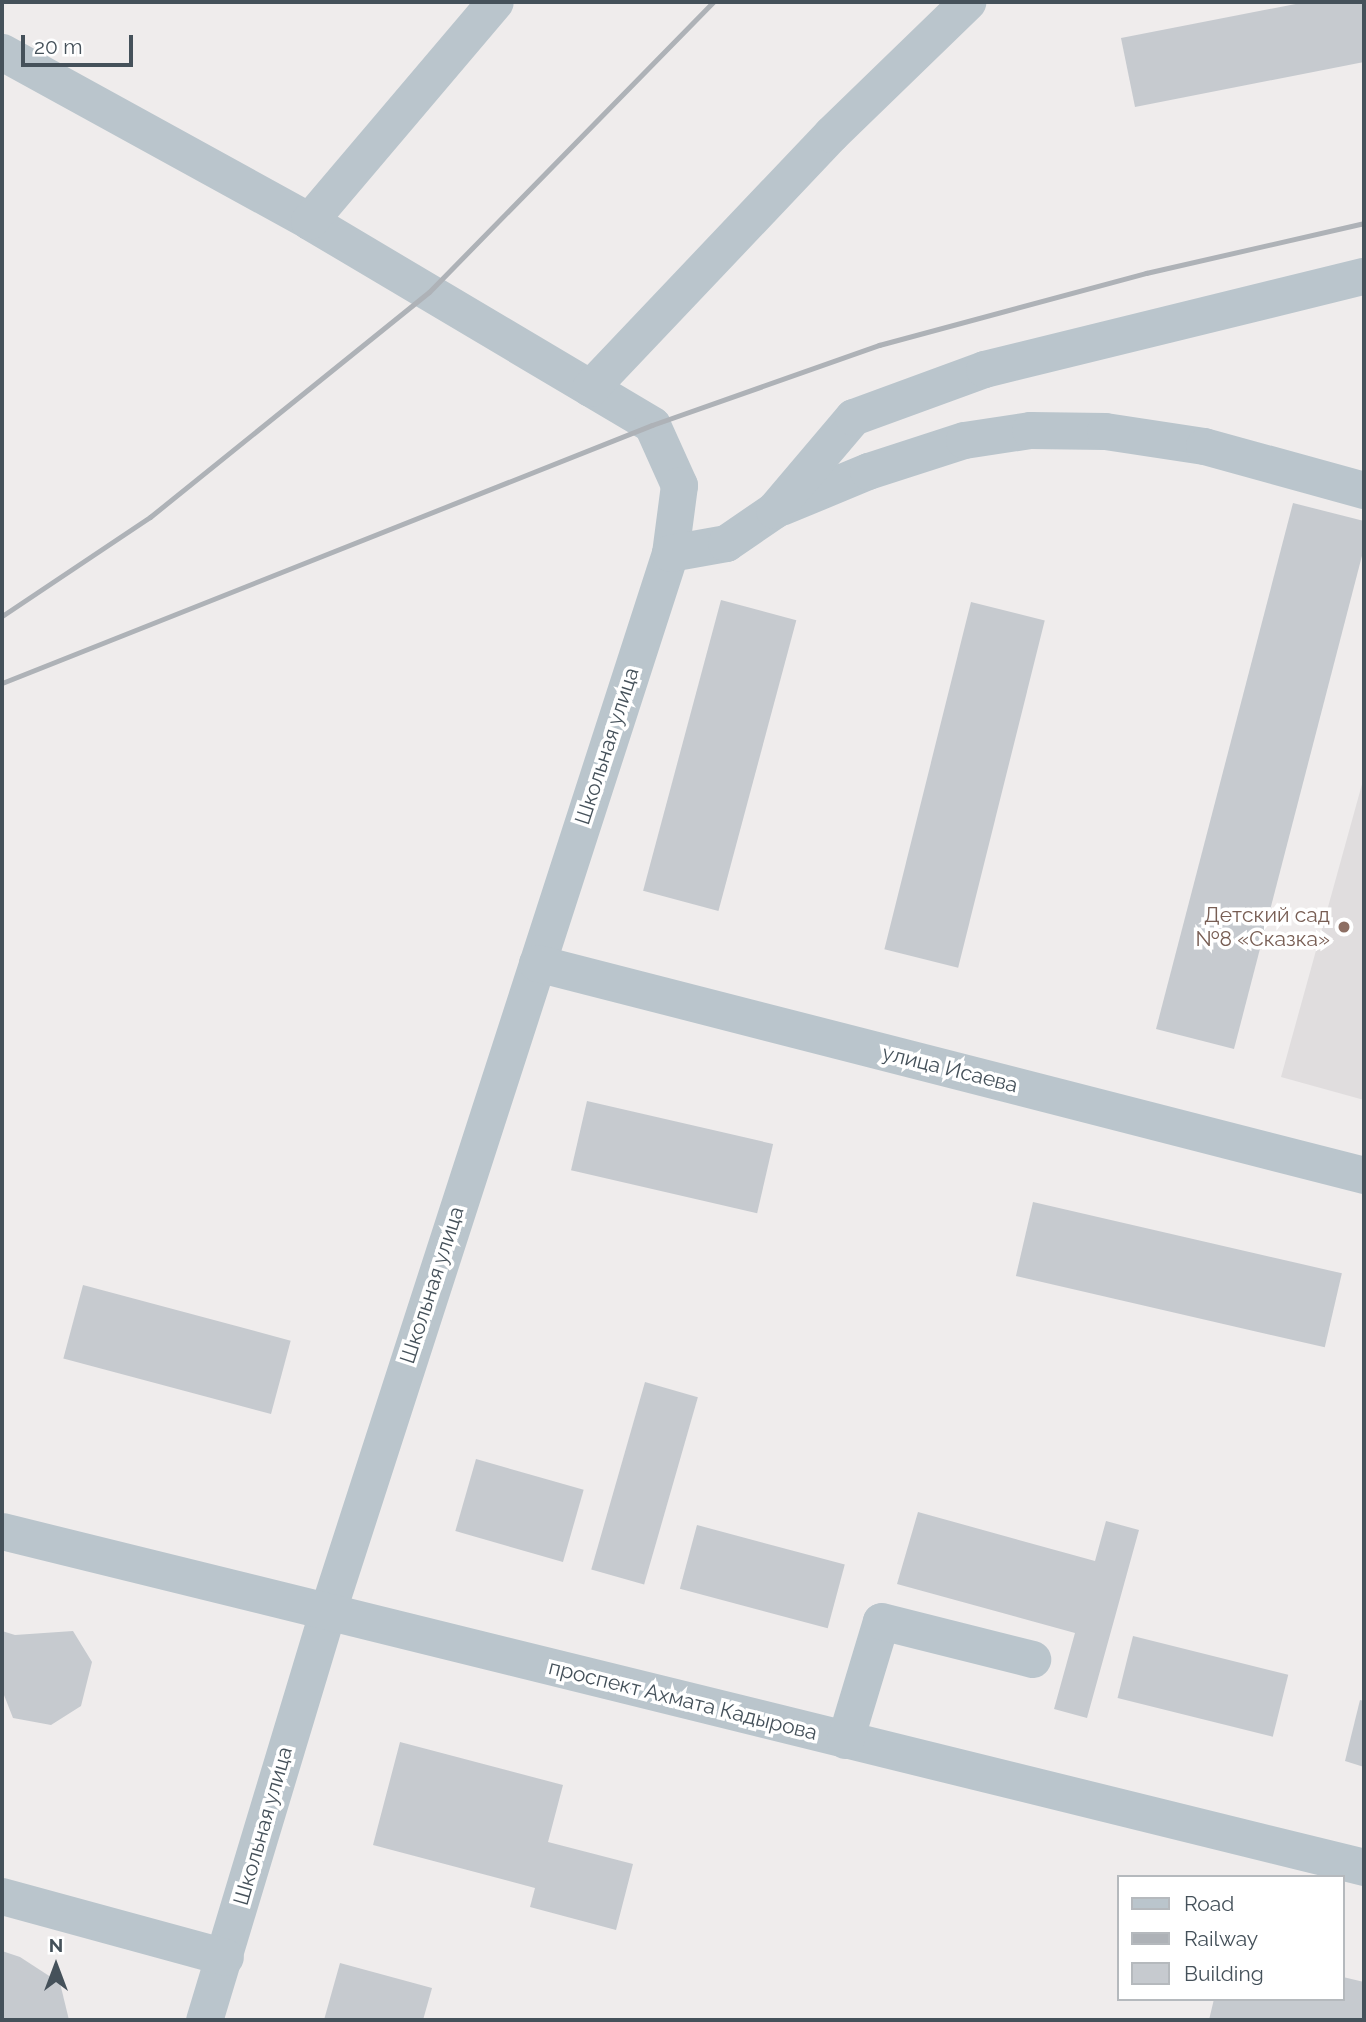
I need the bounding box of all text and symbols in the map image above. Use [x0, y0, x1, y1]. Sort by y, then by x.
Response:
scale bar [24, 21, 136, 65]
text: 20 m [34, 34, 82, 59]
street label: Школьная улица [570, 664, 644, 828]
place label: Детский сад №8 «Сказка» [1195, 902, 1330, 952]
marker: Детский сад №8 «Сказка» [1336, 919, 1352, 935]
street label: улица Исаева [880, 1040, 1020, 1098]
street label: Школьная улица [395, 1203, 469, 1367]
street label: проспект Ахмата Кадырова [546, 1654, 820, 1746]
street label: Школьная улица [228, 1744, 298, 1908]
legend [1118, 1875, 1345, 2001]
text: Road [1184, 1891, 1234, 1916]
text: Railway [1184, 1926, 1258, 1951]
north arrow [21, 1931, 91, 2001]
text: N [49, 1934, 63, 1956]
text: Building [1184, 1961, 1264, 1986]

